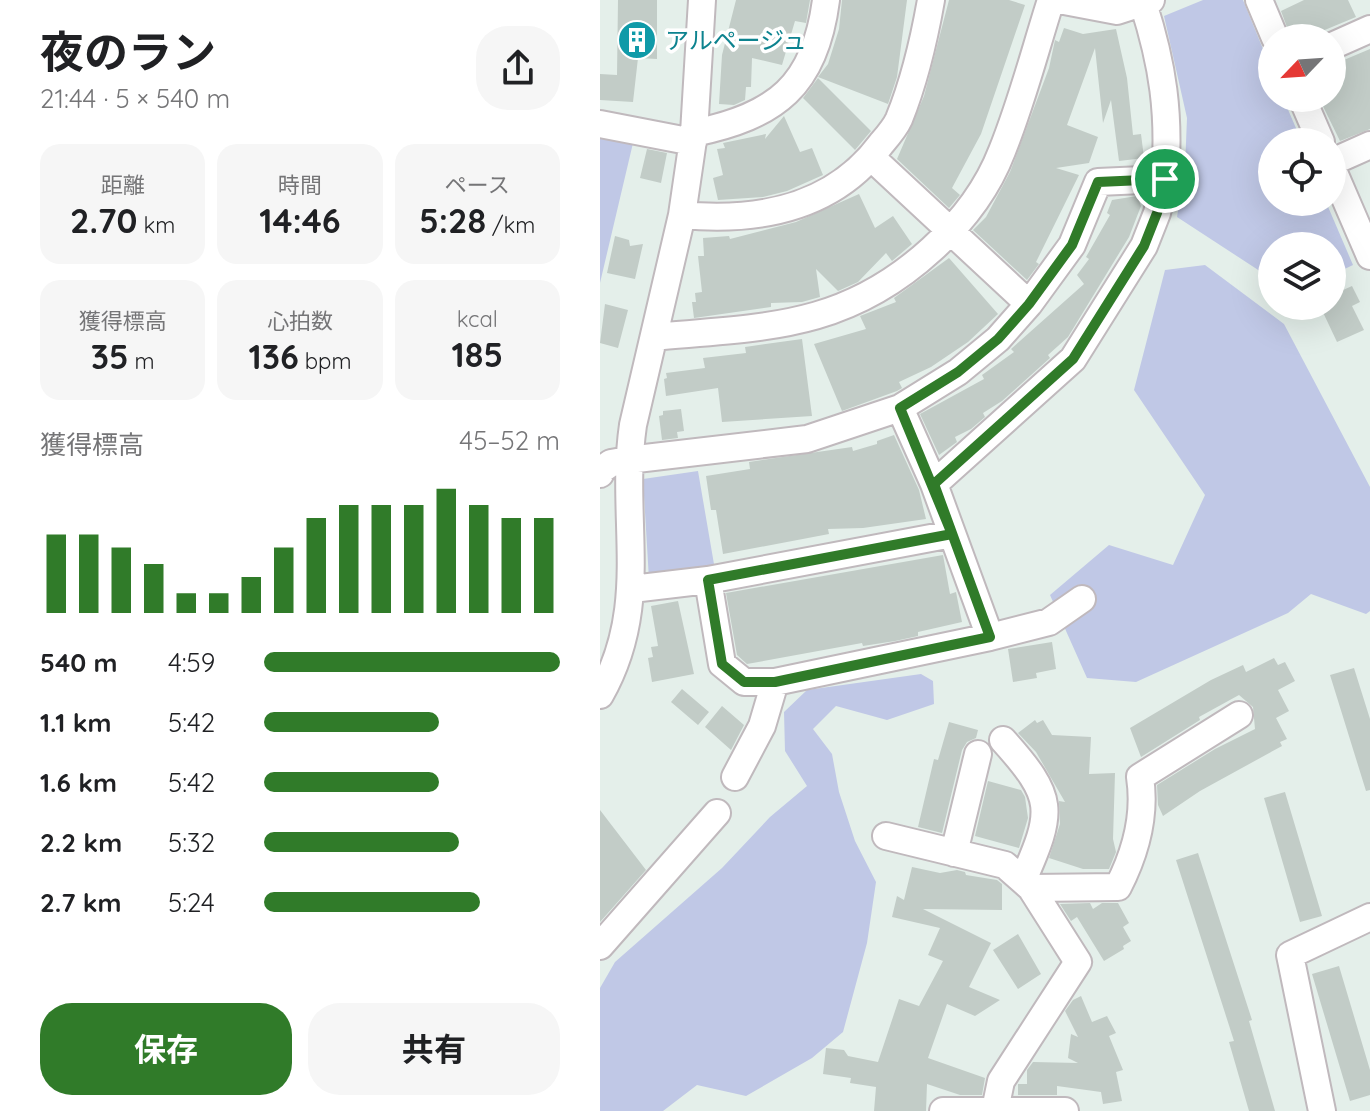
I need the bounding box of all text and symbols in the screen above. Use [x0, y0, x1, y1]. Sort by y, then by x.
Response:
building icon: アルページュ [616, 19, 658, 61]
text: 夜のラン [40, 24, 216, 79]
north arrow [1258, 24, 1346, 112]
map controls [1258, 24, 1346, 320]
place label: アルページュ [665, 25, 807, 55]
button: share [476, 26, 560, 110]
text: 21:44 · 5 × 540 m [40, 82, 230, 115]
button: locate [1258, 128, 1346, 216]
pin [1131, 145, 1199, 213]
icon: arrive [1143, 157, 1187, 201]
text: 距離 [101, 171, 145, 199]
text: 時間 [278, 171, 322, 199]
text: ペース [445, 171, 510, 199]
text: 2.70 [70, 199, 137, 242]
text: 14:46 [259, 199, 341, 242]
text: 5:28 [419, 199, 486, 242]
text: km [137, 211, 175, 239]
text: /km [486, 211, 535, 239]
button: layers [1258, 232, 1346, 320]
text: kcal [457, 305, 498, 333]
text: 獲得標高 [79, 307, 167, 335]
text: 心拍数 [267, 307, 333, 335]
text: 185 [452, 333, 503, 376]
text: 35 [91, 335, 129, 378]
text: 136 [248, 335, 299, 378]
text: m [129, 347, 155, 375]
text: bpm [299, 347, 352, 375]
text: 45–52 m [459, 424, 560, 457]
text: 獲得標高 [40, 428, 144, 461]
text: 540 m [40, 646, 117, 679]
text: 4:59 [168, 646, 215, 679]
text: 1.1 km [40, 706, 111, 739]
text: 5:42 [168, 706, 215, 739]
text: 1.6 km [40, 766, 117, 799]
text: 5:42 [168, 766, 215, 799]
text: 2.2 km [40, 826, 122, 859]
text: 5:32 [168, 826, 215, 859]
text: 2.7 km [40, 886, 122, 919]
text: 5:24 [168, 886, 215, 919]
button: 保存 [40, 1003, 292, 1095]
button: 共有 [308, 1003, 560, 1095]

